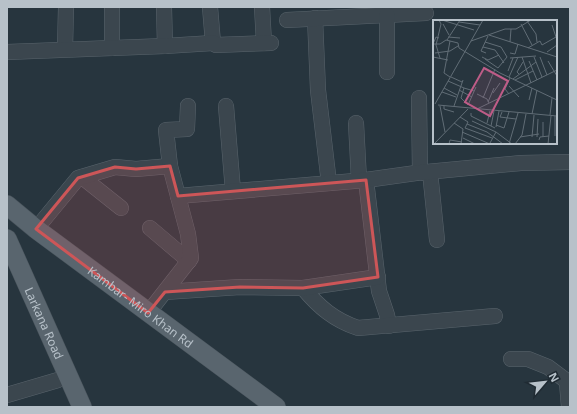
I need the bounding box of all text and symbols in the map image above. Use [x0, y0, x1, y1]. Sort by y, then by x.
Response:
inset map [433, 20, 557, 144]
street label: Kambar- Miro Khan Rd [84, 262, 197, 351]
street label: Larkana Road [21, 284, 68, 362]
north arrow [525, 362, 565, 402]
text: N [546, 370, 563, 385]

